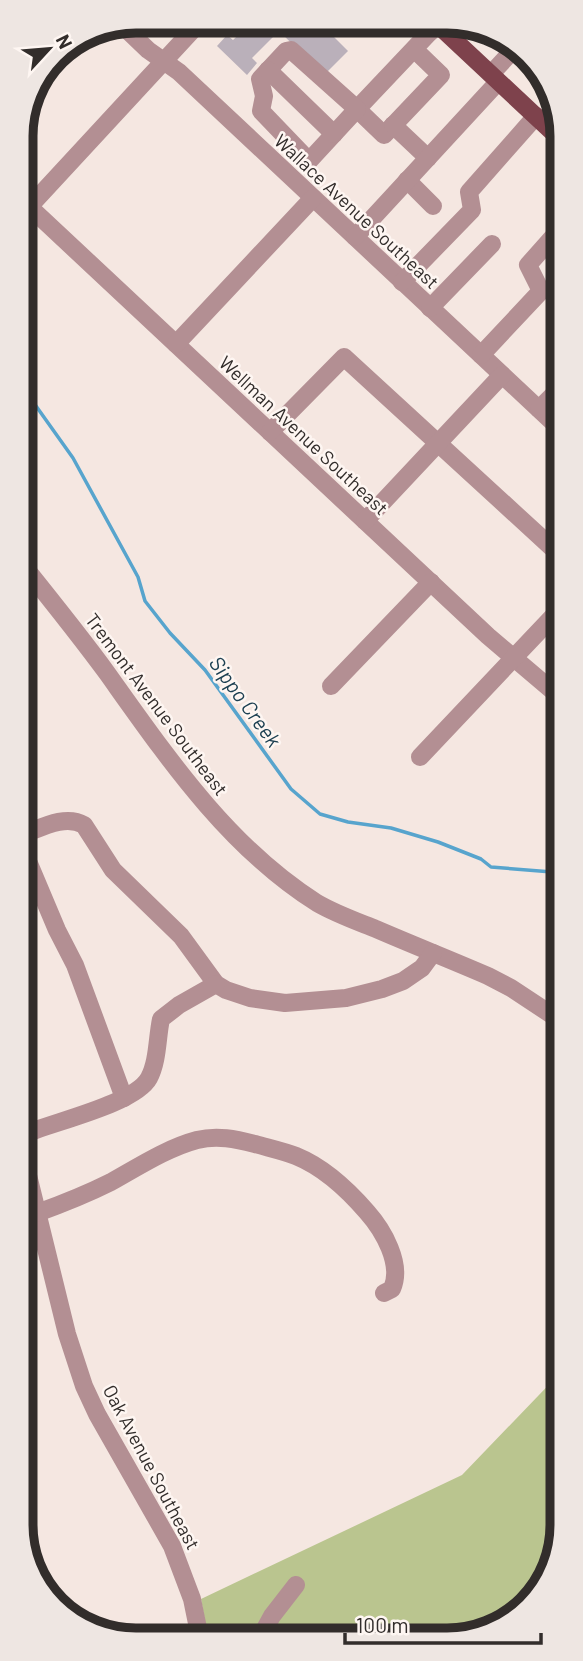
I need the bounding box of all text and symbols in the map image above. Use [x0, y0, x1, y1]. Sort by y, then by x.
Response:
north arrow [14, 14, 84, 84]
text: N [52, 31, 78, 52]
street label: Wallace Avenue Southeast [270, 129, 444, 293]
street label: Wellman Avenue Southeast [215, 351, 393, 519]
street label: Tremont Avenue Southeast [81, 608, 233, 800]
water label: Sippo Creek [205, 651, 288, 752]
street label: Oak Avenue Southeast [99, 1381, 205, 1553]
scale bar [345, 1602, 541, 1646]
text: 100 m [356, 1612, 409, 1637]

